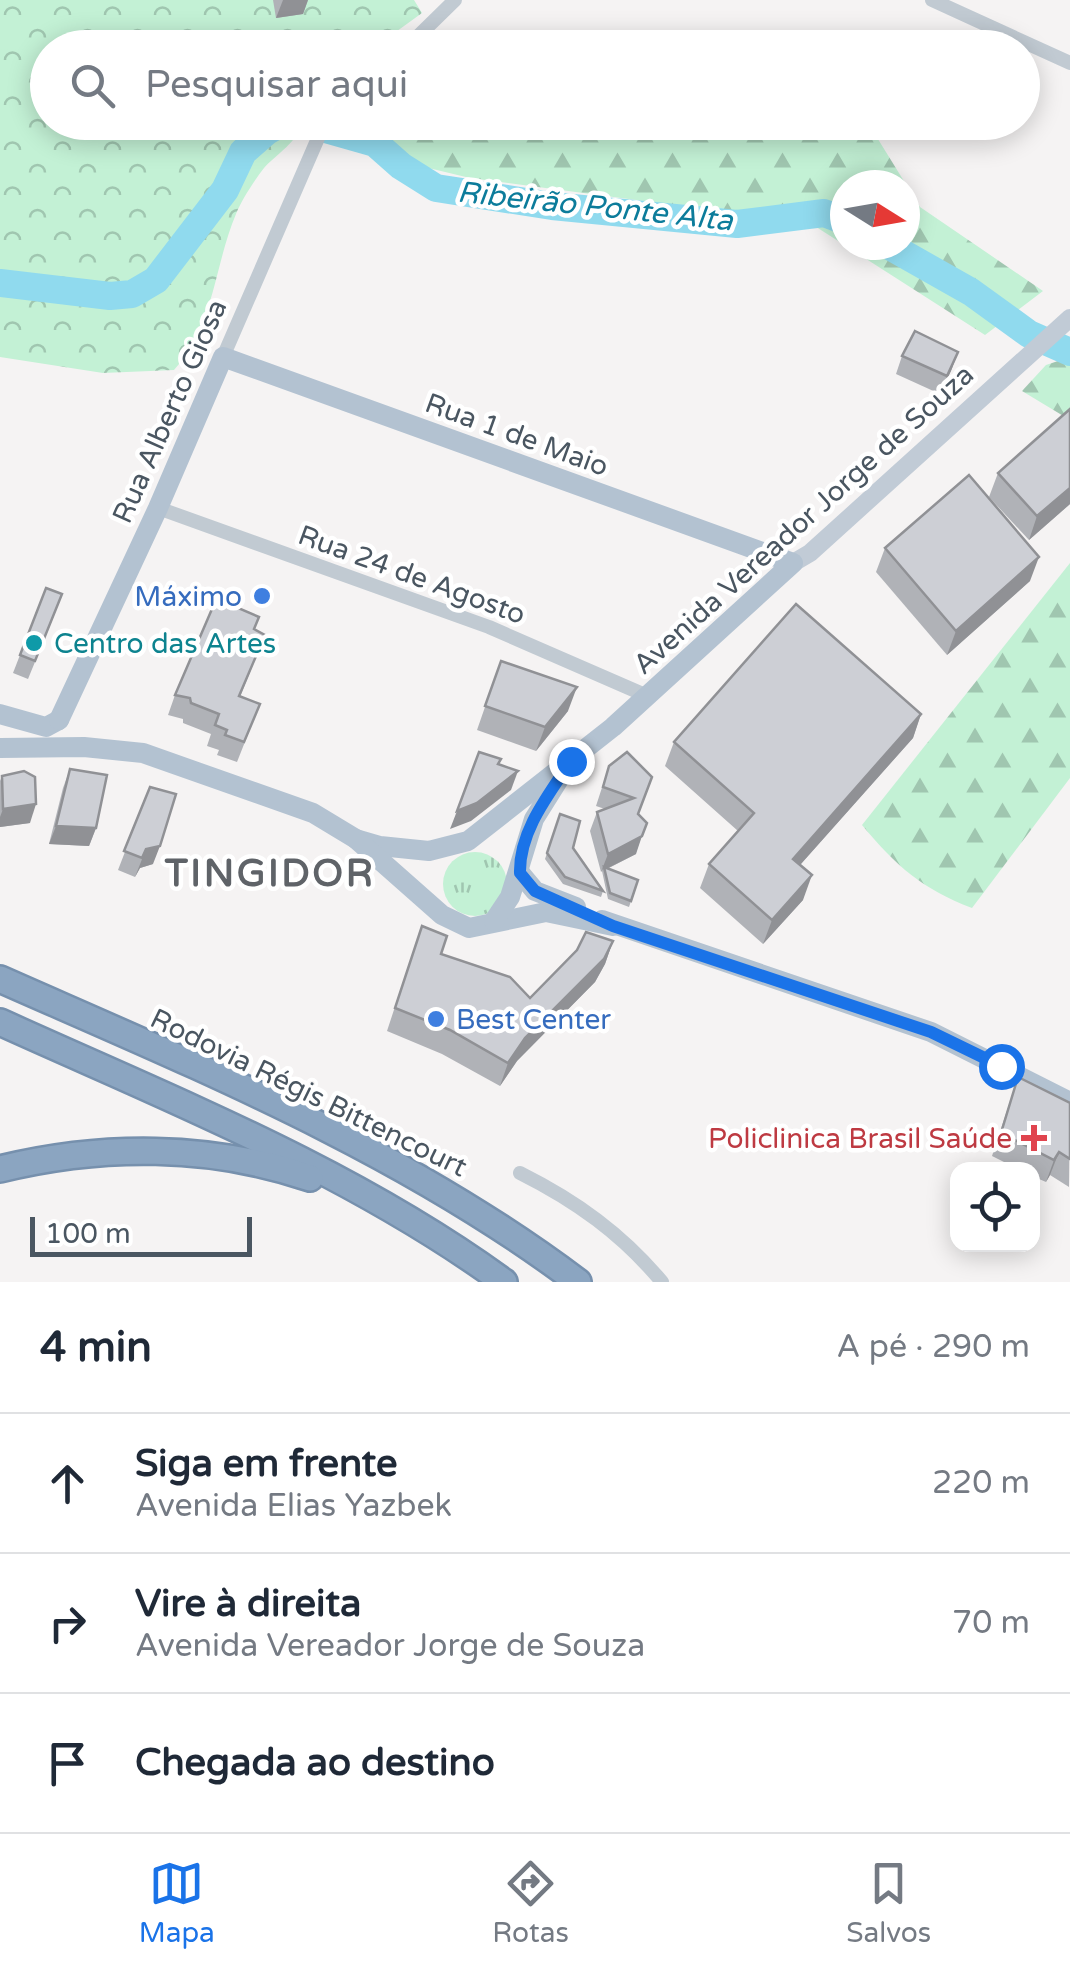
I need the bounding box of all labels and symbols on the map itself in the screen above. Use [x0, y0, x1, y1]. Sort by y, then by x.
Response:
north arrow [830, 170, 920, 260]
water label: Ribeirão Ponte Alta [456, 174, 736, 239]
street label: Rua Alberto Giosa [105, 294, 234, 528]
street label: Avenida Vereador Jorge de Souza [626, 358, 981, 682]
street label: Rua 1 de Maio [420, 386, 613, 484]
street label: Rua 24 de Agosto [293, 518, 530, 632]
place label: Máximo [134, 580, 242, 614]
marker: Máximo [251, 585, 273, 607]
place label: Centro das Artes [54, 627, 276, 661]
marker: Centro das Artes [23, 632, 45, 654]
route end [549, 739, 595, 785]
district label: TINGIDOR [164, 851, 375, 897]
street label: Rodovia Régis Bittencourt [145, 1001, 473, 1185]
place label: Best Center [456, 1003, 611, 1037]
marker: Best Center [425, 1008, 447, 1030]
route start [979, 1044, 1025, 1090]
place label: Policlinica Brasil Saúde [708, 1122, 1012, 1156]
marker: Policlinica Brasil Saúde [1021, 1125, 1047, 1151]
scale bar [30, 1212, 252, 1256]

